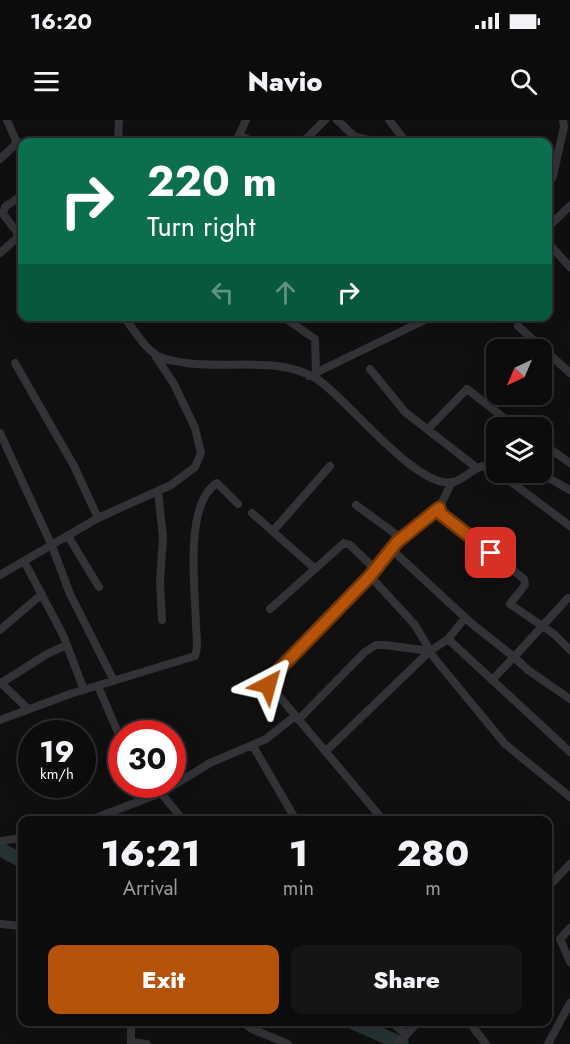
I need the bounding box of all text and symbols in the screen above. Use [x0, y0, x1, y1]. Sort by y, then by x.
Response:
text: 16:20 [30, 5, 92, 37]
text: Navio [247, 62, 323, 101]
icon: menu [30, 65, 63, 98]
icon: search [507, 65, 540, 98]
text: 220 m [147, 151, 277, 212]
icon: right [48, 162, 126, 240]
text: Turn right [147, 207, 255, 246]
icon: left [206, 276, 239, 309]
icon: ahead [269, 276, 302, 309]
icon: right [332, 276, 365, 309]
north arrow [486, 339, 552, 405]
map controls [486, 339, 552, 483]
button: layers [486, 417, 552, 483]
pin [465, 527, 516, 578]
icon: arrive [474, 536, 507, 569]
position arrow [236, 653, 300, 717]
speed limit sign: 30 [108, 720, 186, 798]
text: 19 [39, 730, 75, 773]
text: km/h [40, 763, 74, 785]
text: 16:21 [101, 827, 200, 879]
text: 1 [289, 827, 308, 879]
text: 280 [397, 827, 469, 879]
text: Arrival [123, 874, 178, 903]
text: min [283, 874, 314, 903]
text: m [425, 874, 441, 903]
button: Exit [48, 945, 279, 1014]
button: Share [291, 945, 522, 1014]

